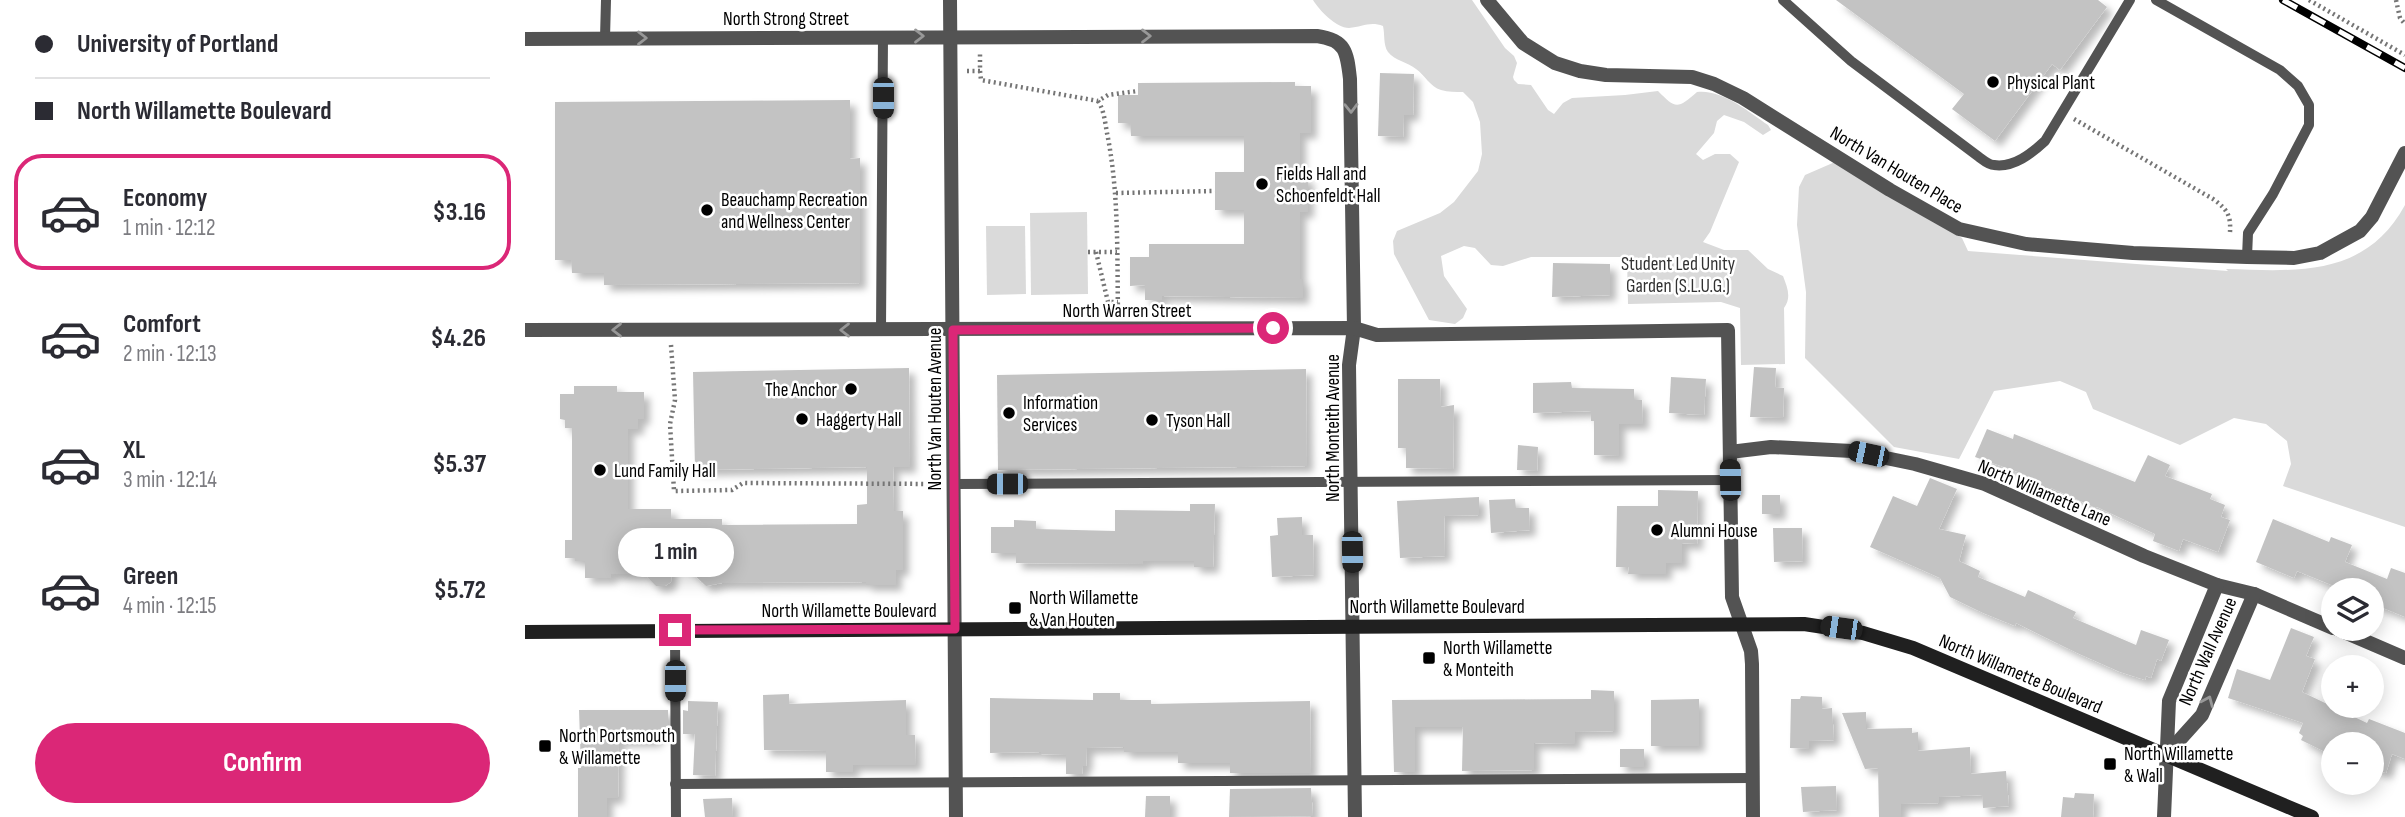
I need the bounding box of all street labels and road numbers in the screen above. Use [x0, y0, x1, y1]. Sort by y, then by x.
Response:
street label: North Strong Street [723, 8, 849, 31]
street label: North Van Houten Place [1826, 122, 1967, 219]
street label: North Warren Street [1063, 300, 1192, 323]
street label: North Van Houten Avenue [924, 327, 947, 491]
street label: North Monteith Avenue [1322, 354, 1345, 502]
street label: North Willamette Lane [1974, 455, 2114, 532]
street label: North Wall Avenue [2174, 594, 2242, 709]
street label: North Willamette Boulevard [1349, 596, 1525, 619]
street label: North Willamette Boulevard [761, 600, 937, 623]
street label: North Willamette Boulevard [1935, 630, 2106, 719]

